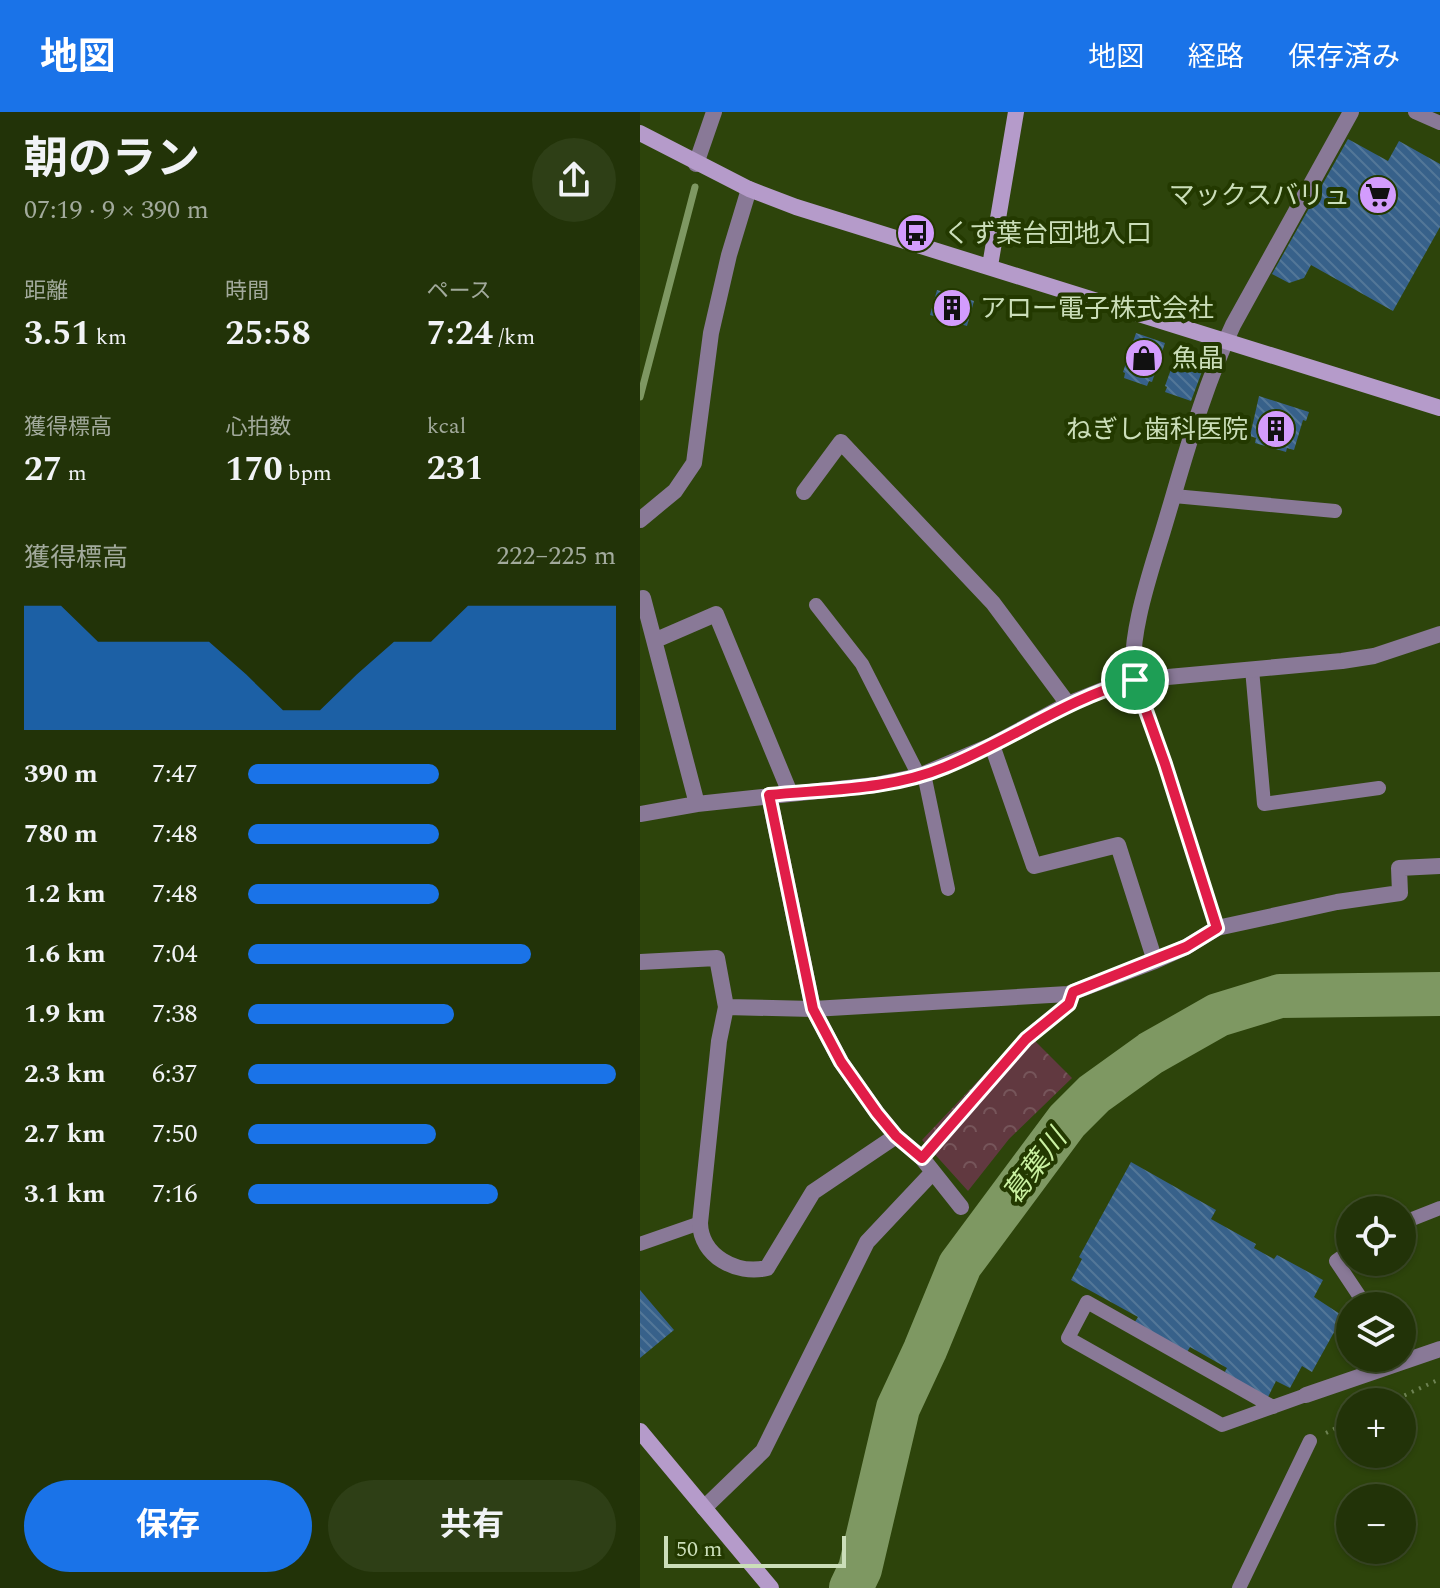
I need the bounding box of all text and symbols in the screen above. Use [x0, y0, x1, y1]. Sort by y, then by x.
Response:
text: 地図 [40, 29, 116, 87]
text: 地図 [1088, 36, 1144, 79]
text: 経路 [1188, 36, 1244, 79]
text: 保存済み [1288, 36, 1400, 79]
text: 朝のラン [24, 126, 200, 193]
button: share [532, 138, 616, 222]
supermarket icon: マックスバリュ [1357, 174, 1399, 216]
place label: マックスバリュ [1169, 176, 1350, 216]
text: 07:19 · 9 × 390 m [24, 190, 209, 230]
bus stop icon: くず葉台団地入口 [895, 212, 937, 254]
place label: くず葉台団地入口 [944, 214, 1152, 254]
text: 距離 [24, 275, 68, 308]
text: 時間 [225, 275, 269, 308]
text: ペース [427, 275, 492, 308]
building icon: アロー電子株式会社 [931, 287, 973, 329]
place label: アロー電子株式会社 [980, 289, 1214, 329]
text: 3.51 [24, 308, 90, 360]
text: 25:58 [225, 308, 311, 360]
text: 7:24 [427, 308, 493, 360]
text: km [90, 321, 127, 354]
text: /km [493, 321, 535, 354]
shop icon: 魚晶 [1123, 337, 1165, 379]
place label: 魚晶 [1172, 339, 1224, 379]
building icon: ねぎし歯科医院 [1255, 408, 1297, 450]
text: kcal [427, 410, 466, 443]
place label: ねぎし歯科医院 [1066, 410, 1248, 450]
text: 獲得標高 [24, 411, 112, 444]
text: 心拍数 [225, 411, 291, 444]
text: 231 [427, 443, 484, 495]
text: 27 [24, 444, 62, 496]
text: 170 [225, 444, 283, 496]
text: m [62, 457, 87, 490]
text: bpm [283, 457, 332, 490]
text: 222–225 m [496, 536, 616, 576]
text: 獲得標高 [24, 538, 128, 578]
pin [1101, 646, 1169, 714]
icon: arrive [1113, 658, 1157, 702]
text: 390 m [24, 754, 98, 794]
text: 7:47 [152, 754, 198, 794]
text: 780 m [24, 814, 98, 854]
text: 7:48 [152, 814, 198, 854]
text: 1.2 km [24, 874, 106, 914]
text: 7:48 [152, 874, 198, 914]
text: 1.6 km [24, 934, 106, 974]
text: 7:04 [152, 934, 198, 974]
text: 1.9 km [24, 994, 106, 1034]
text: 7:38 [152, 994, 198, 1034]
text: 2.3 km [24, 1054, 106, 1094]
text: 6:37 [152, 1054, 198, 1094]
text: 2.7 km [24, 1114, 106, 1154]
text: 7:50 [152, 1114, 198, 1154]
water label: 葛葉川 [993, 1118, 1079, 1213]
text: 3.1 km [24, 1174, 106, 1214]
text: 7:16 [152, 1174, 198, 1214]
map controls [1336, 1196, 1416, 1564]
button: locate [1336, 1196, 1416, 1276]
button: layers [1336, 1292, 1416, 1372]
button: + [1336, 1388, 1416, 1468]
button: 保存 [24, 1480, 312, 1572]
button: 共有 [328, 1480, 616, 1572]
button: − [1336, 1484, 1416, 1564]
scale bar [664, 1532, 846, 1568]
text: 50 m [676, 1533, 722, 1566]

